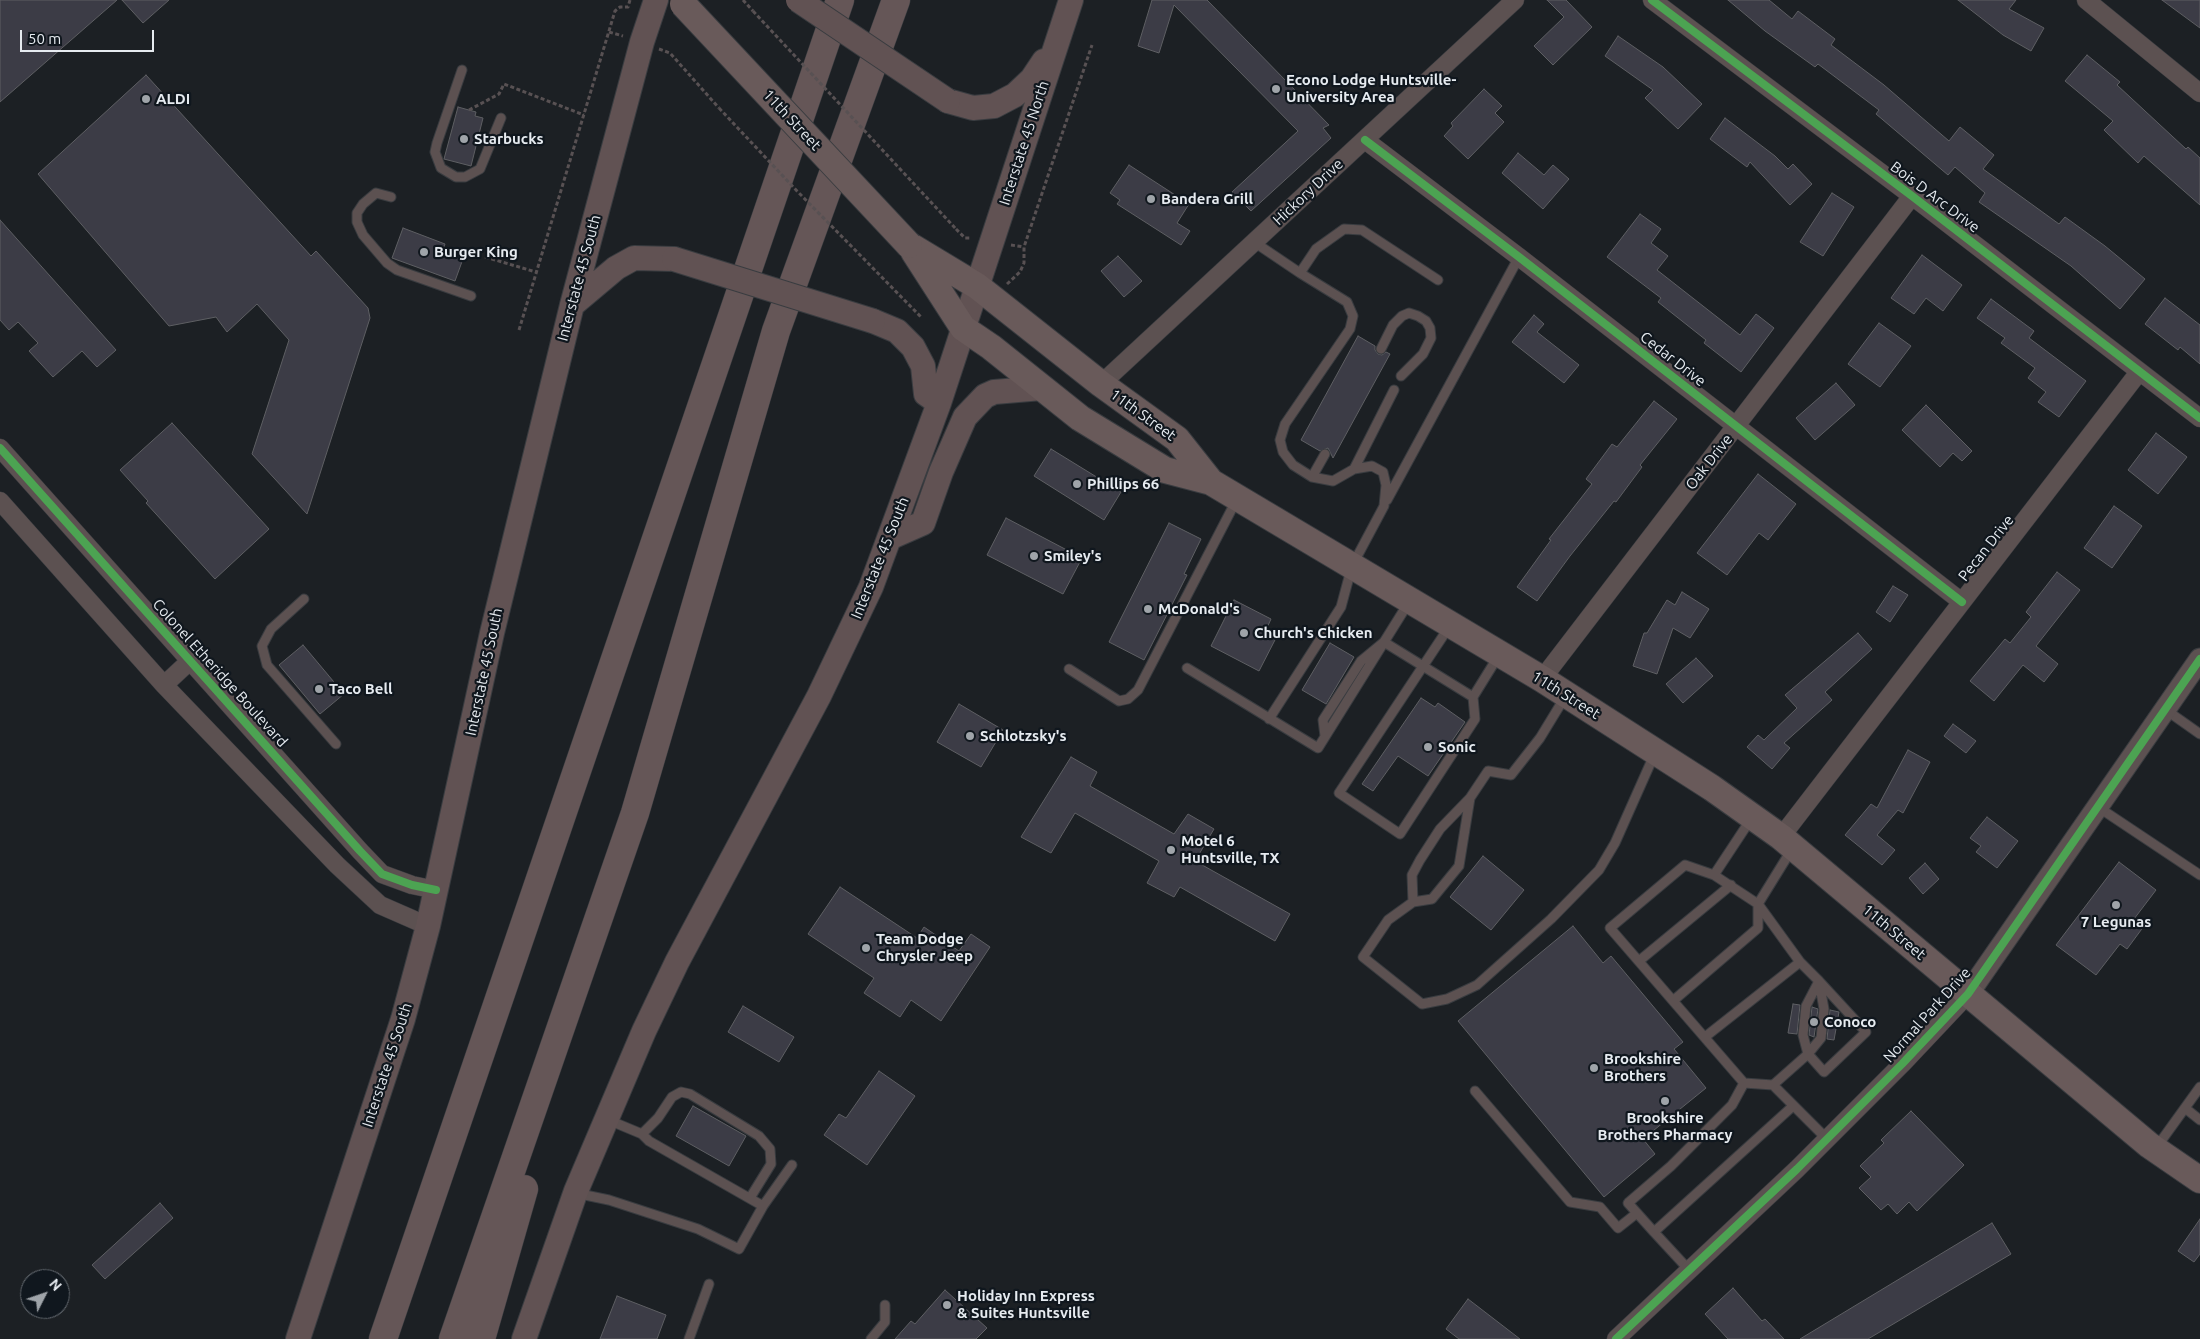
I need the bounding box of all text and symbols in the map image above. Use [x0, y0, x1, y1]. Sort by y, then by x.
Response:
scale bar [22, 20, 156, 52]
text: 50 m [28, 30, 61, 47]
place label: Econo Lodge Huntsville- University Area [1286, 71, 1456, 106]
street label: Interstate 45 North [995, 78, 1053, 208]
marker: Econo Lodge Huntsville- University Area [1270, 83, 1282, 95]
street label: 11th Street [759, 86, 825, 154]
place label: ALDI [156, 90, 190, 108]
marker: ALDI [140, 93, 152, 105]
place label: Starbucks [474, 130, 544, 148]
marker: Starbucks [458, 133, 470, 145]
street label: Hickory Drive [1269, 155, 1347, 229]
street label: Bois D Arc Drive [1887, 158, 1983, 236]
place label: Bandera Grill [1161, 190, 1253, 208]
marker: Bandera Grill [1145, 193, 1157, 205]
street label: Interstate 45 South [553, 213, 605, 343]
place label: Burger King [434, 243, 518, 261]
marker: Burger King [418, 246, 430, 258]
street label: Cedar Drive [1637, 328, 1709, 390]
street label: 11th Street [1107, 385, 1179, 445]
street label: Oak Drive [1682, 431, 1736, 493]
place label: Phillips 66 [1087, 475, 1159, 493]
marker: Phillips 66 [1071, 478, 1083, 490]
street label: Interstate 45 South [847, 494, 913, 622]
street label: Pecan Drive [1955, 511, 2017, 585]
place label: Smiley's [1044, 547, 1102, 565]
marker: Smiley's [1028, 550, 1040, 562]
street label: Colonel Etheridge Boulevard [149, 595, 291, 751]
place label: McDonald's [1158, 600, 1240, 618]
marker: McDonald's [1142, 603, 1154, 615]
street label: Interstate 45 South [462, 607, 506, 737]
place label: Church's Chicken [1254, 624, 1373, 642]
marker: Church's Chicken [1238, 627, 1250, 639]
street label: 11th Street [1529, 667, 1603, 723]
place label: Taco Bell [329, 680, 392, 698]
marker: Taco Bell [313, 683, 325, 695]
place label: Schlotzsky's [980, 727, 1067, 745]
marker: Schlotzsky's [964, 730, 976, 742]
place label: Sonic [1438, 738, 1476, 756]
marker: Sonic [1422, 741, 1434, 753]
place label: Motel 6 Huntsville, TX [1181, 832, 1279, 867]
marker: Motel 6 Huntsville, TX [1165, 844, 1177, 856]
marker: 7 Legunas [2110, 899, 2122, 911]
street label: 11th Street [1859, 900, 1929, 964]
place label: 7 Legunas [2081, 913, 2151, 931]
place label: Team Dodge Chrysler Jeep [876, 930, 973, 965]
marker: Team Dodge Chrysler Jeep [860, 942, 872, 954]
street label: Normal Park Drive [1880, 964, 1974, 1066]
street label: Interstate 45 South [358, 1000, 416, 1130]
place label: Conoco [1824, 1013, 1876, 1031]
marker: Conoco [1808, 1016, 1820, 1028]
place label: Brookshire Brothers [1604, 1050, 1681, 1085]
marker: Brookshire Brothers [1588, 1062, 1600, 1074]
marker: Brookshire Brothers Pharmacy [1659, 1095, 1671, 1107]
place label: Brookshire Brothers Pharmacy [1598, 1109, 1732, 1144]
north arrow [20, 1269, 70, 1319]
text: N [46, 1276, 65, 1294]
place label: Holiday Inn Express & Suites Huntsville [957, 1287, 1095, 1322]
marker: Holiday Inn Express & Suites Huntsville [941, 1299, 953, 1311]

